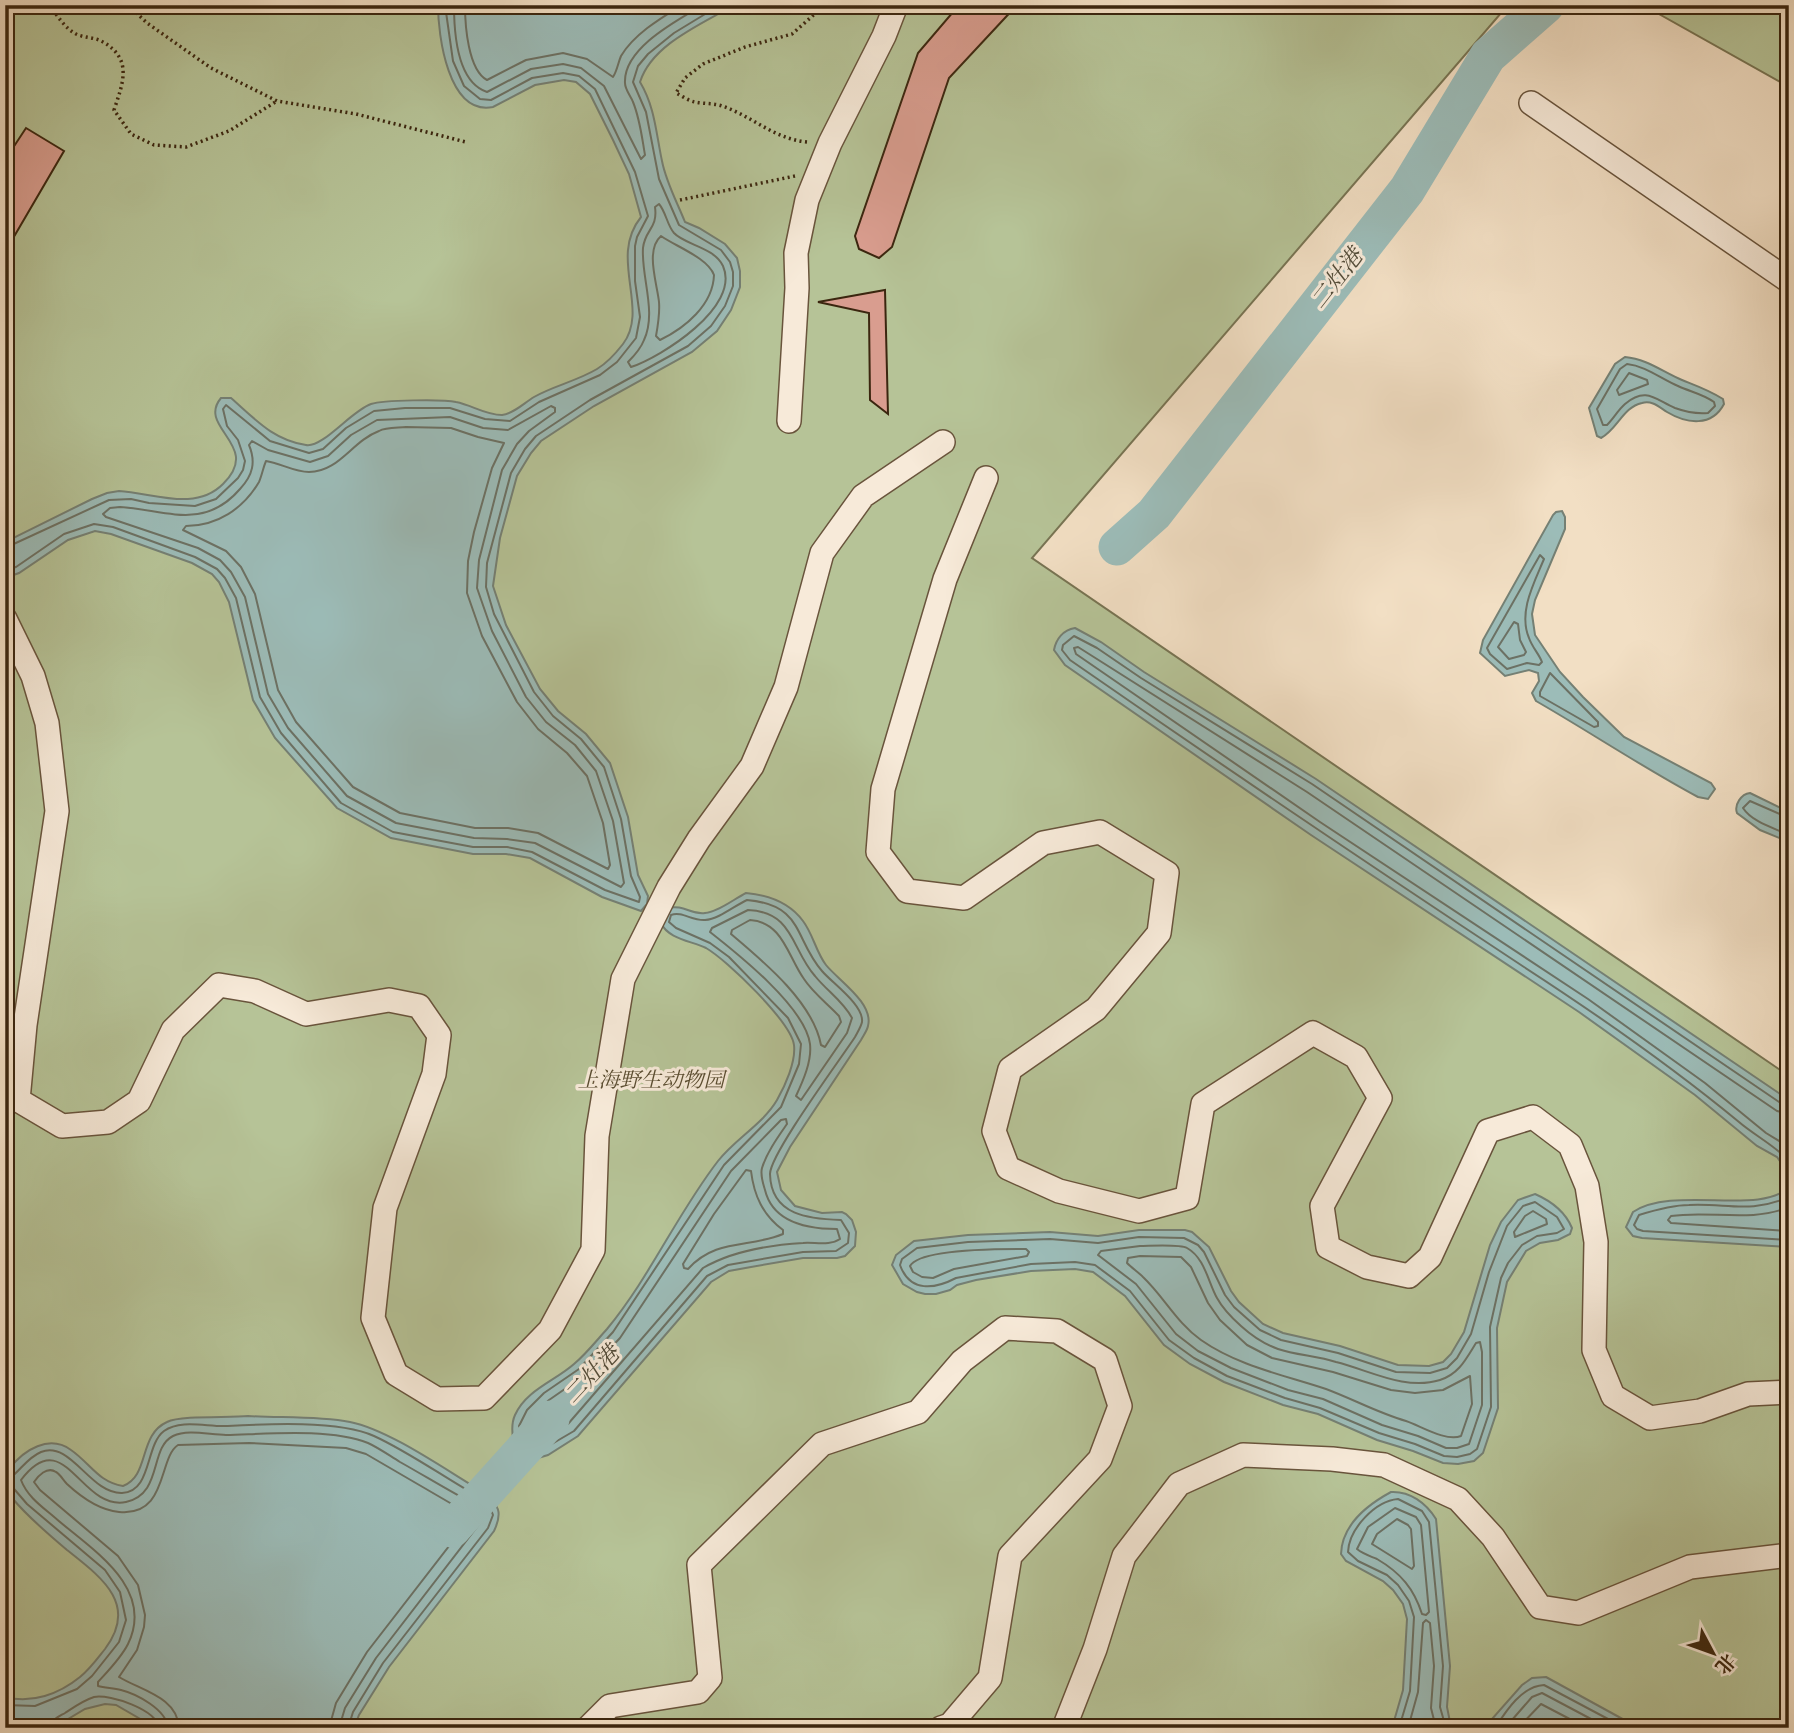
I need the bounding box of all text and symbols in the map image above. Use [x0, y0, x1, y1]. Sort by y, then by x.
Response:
water label: 二灶港 [1305, 241, 1371, 315]
park label: 上海野生动物园 [578, 1068, 727, 1094]
water label: 二灶港 [558, 1338, 628, 1410]
north arrow [1678, 1618, 1748, 1688]
text: 北 [1710, 1648, 1740, 1679]

